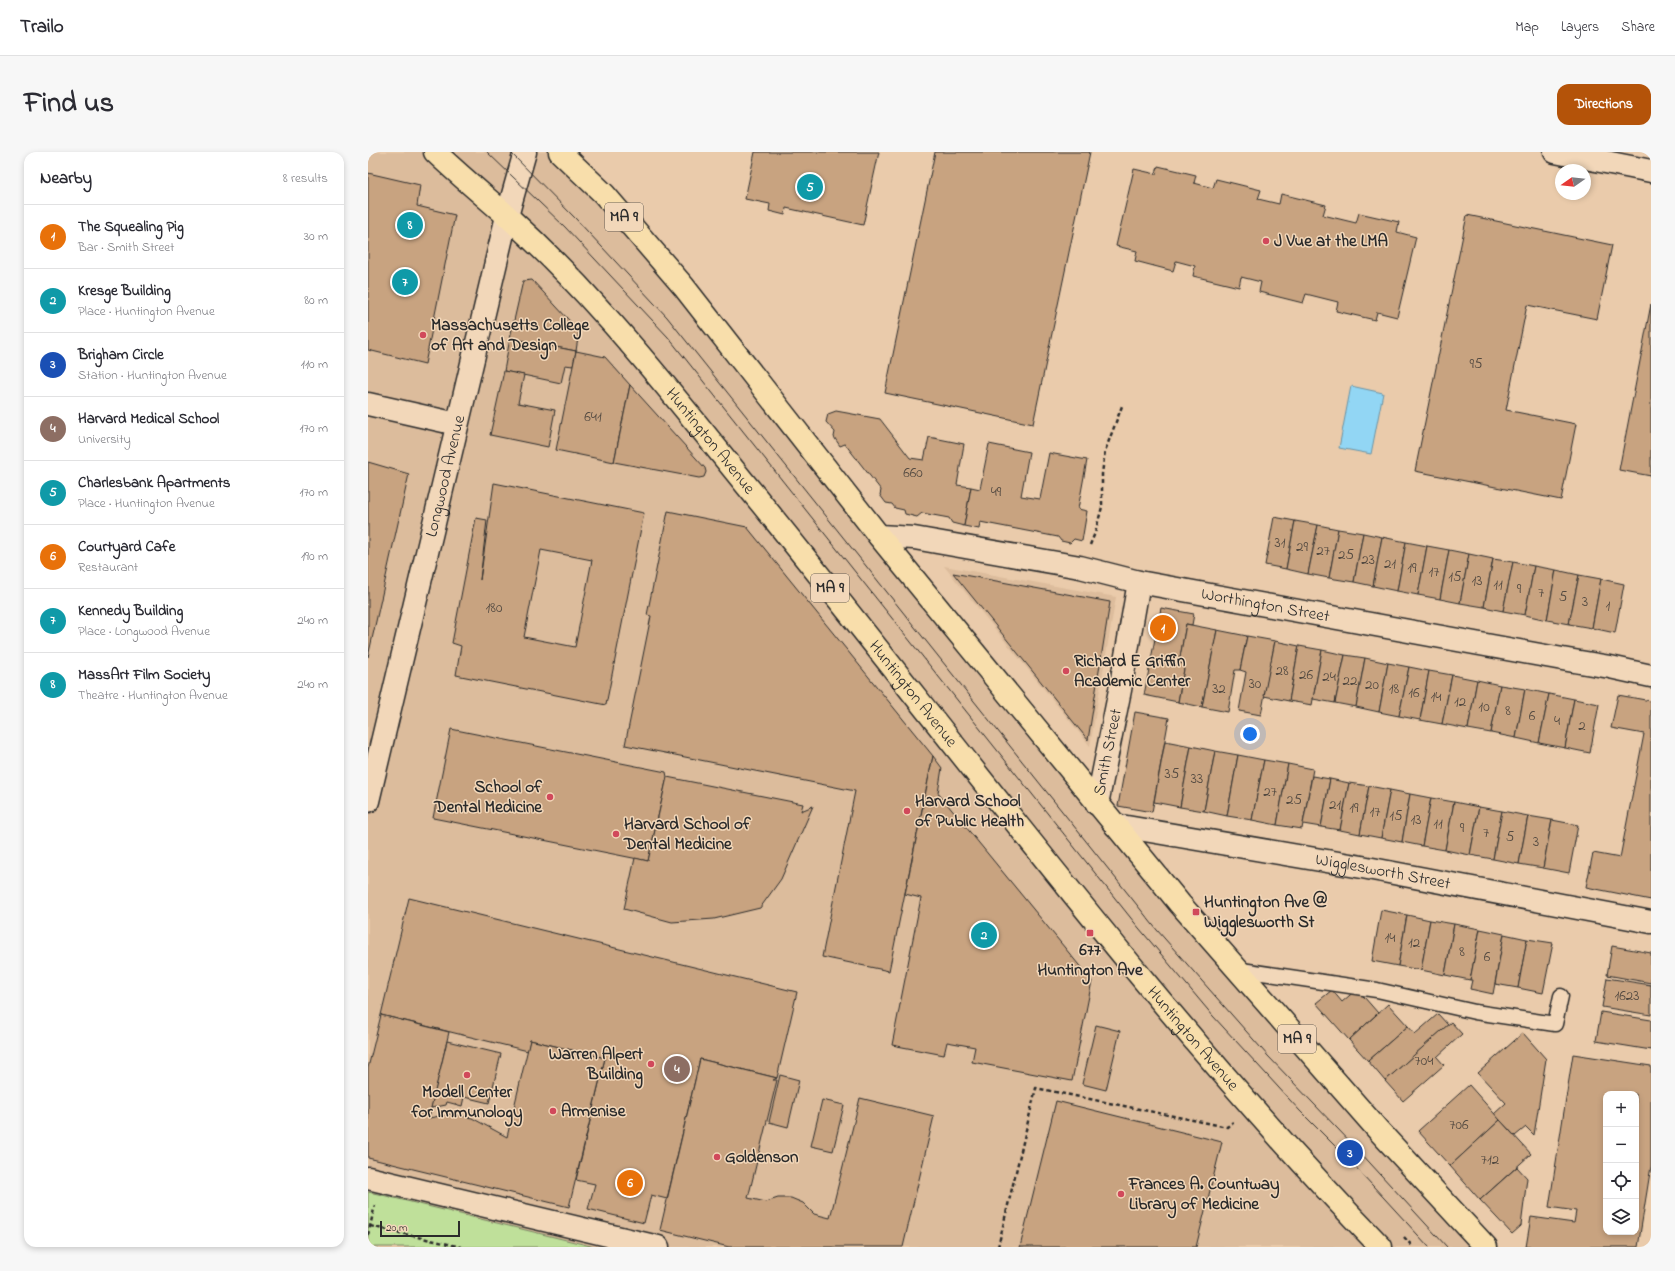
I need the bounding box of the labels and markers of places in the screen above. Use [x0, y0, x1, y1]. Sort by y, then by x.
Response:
pin: 5 [797, 172, 823, 202]
pin: 8 [397, 210, 423, 240]
place label: J Vue at the LMA [1274, 229, 1388, 254]
marker: J Vue at the LMA [1261, 236, 1271, 246]
pin: 7 [392, 267, 418, 297]
place label: Massachusetts College of Art and Design [431, 313, 591, 360]
marker: Massachusetts College of Art and Design [418, 330, 428, 340]
pin: 1 [1150, 613, 1176, 643]
place label: Richard E Griffin Academic Center [1074, 649, 1191, 694]
marker: Richard E Griffin Academic Center [1061, 666, 1071, 676]
place label: School of Dental Medicine [433, 775, 543, 820]
place label: Harvard School of Public Health [915, 789, 1024, 834]
marker: School of Dental Medicine [545, 792, 555, 802]
marker: Harvard School of Public Health [902, 806, 912, 816]
place label: Harvard School of Dental Medicine [623, 812, 752, 857]
marker: Harvard School of Dental Medicine [611, 829, 621, 839]
place label: Huntington Ave @ Wigglesworth St [1204, 890, 1327, 937]
marker: Huntington Ave @ Wigglesworth St [1191, 907, 1201, 917]
pin: 2 [971, 920, 997, 950]
marker: 677 Huntington Ave [1085, 928, 1095, 938]
place label: 677 Huntington Ave [1037, 938, 1144, 985]
place label: Warren Alpert Building [549, 1042, 643, 1089]
pin: 4 [664, 1054, 690, 1084]
marker: Warren Alpert Building [646, 1059, 656, 1069]
marker: Modell Center for Immunology [462, 1070, 472, 1080]
place label: Modell Center for Immunology [411, 1080, 523, 1127]
place label: Armenise [561, 1099, 627, 1124]
marker: Armenise [548, 1106, 558, 1116]
pin: 3 [1337, 1138, 1363, 1168]
place label: Goldenson [725, 1145, 799, 1170]
marker: Goldenson [712, 1152, 722, 1162]
pin: 6 [617, 1168, 643, 1198]
place label: Frances A. Countway Library of Medicine [1128, 1172, 1280, 1219]
marker: Frances A. Countway Library of Medicine [1116, 1189, 1126, 1199]

